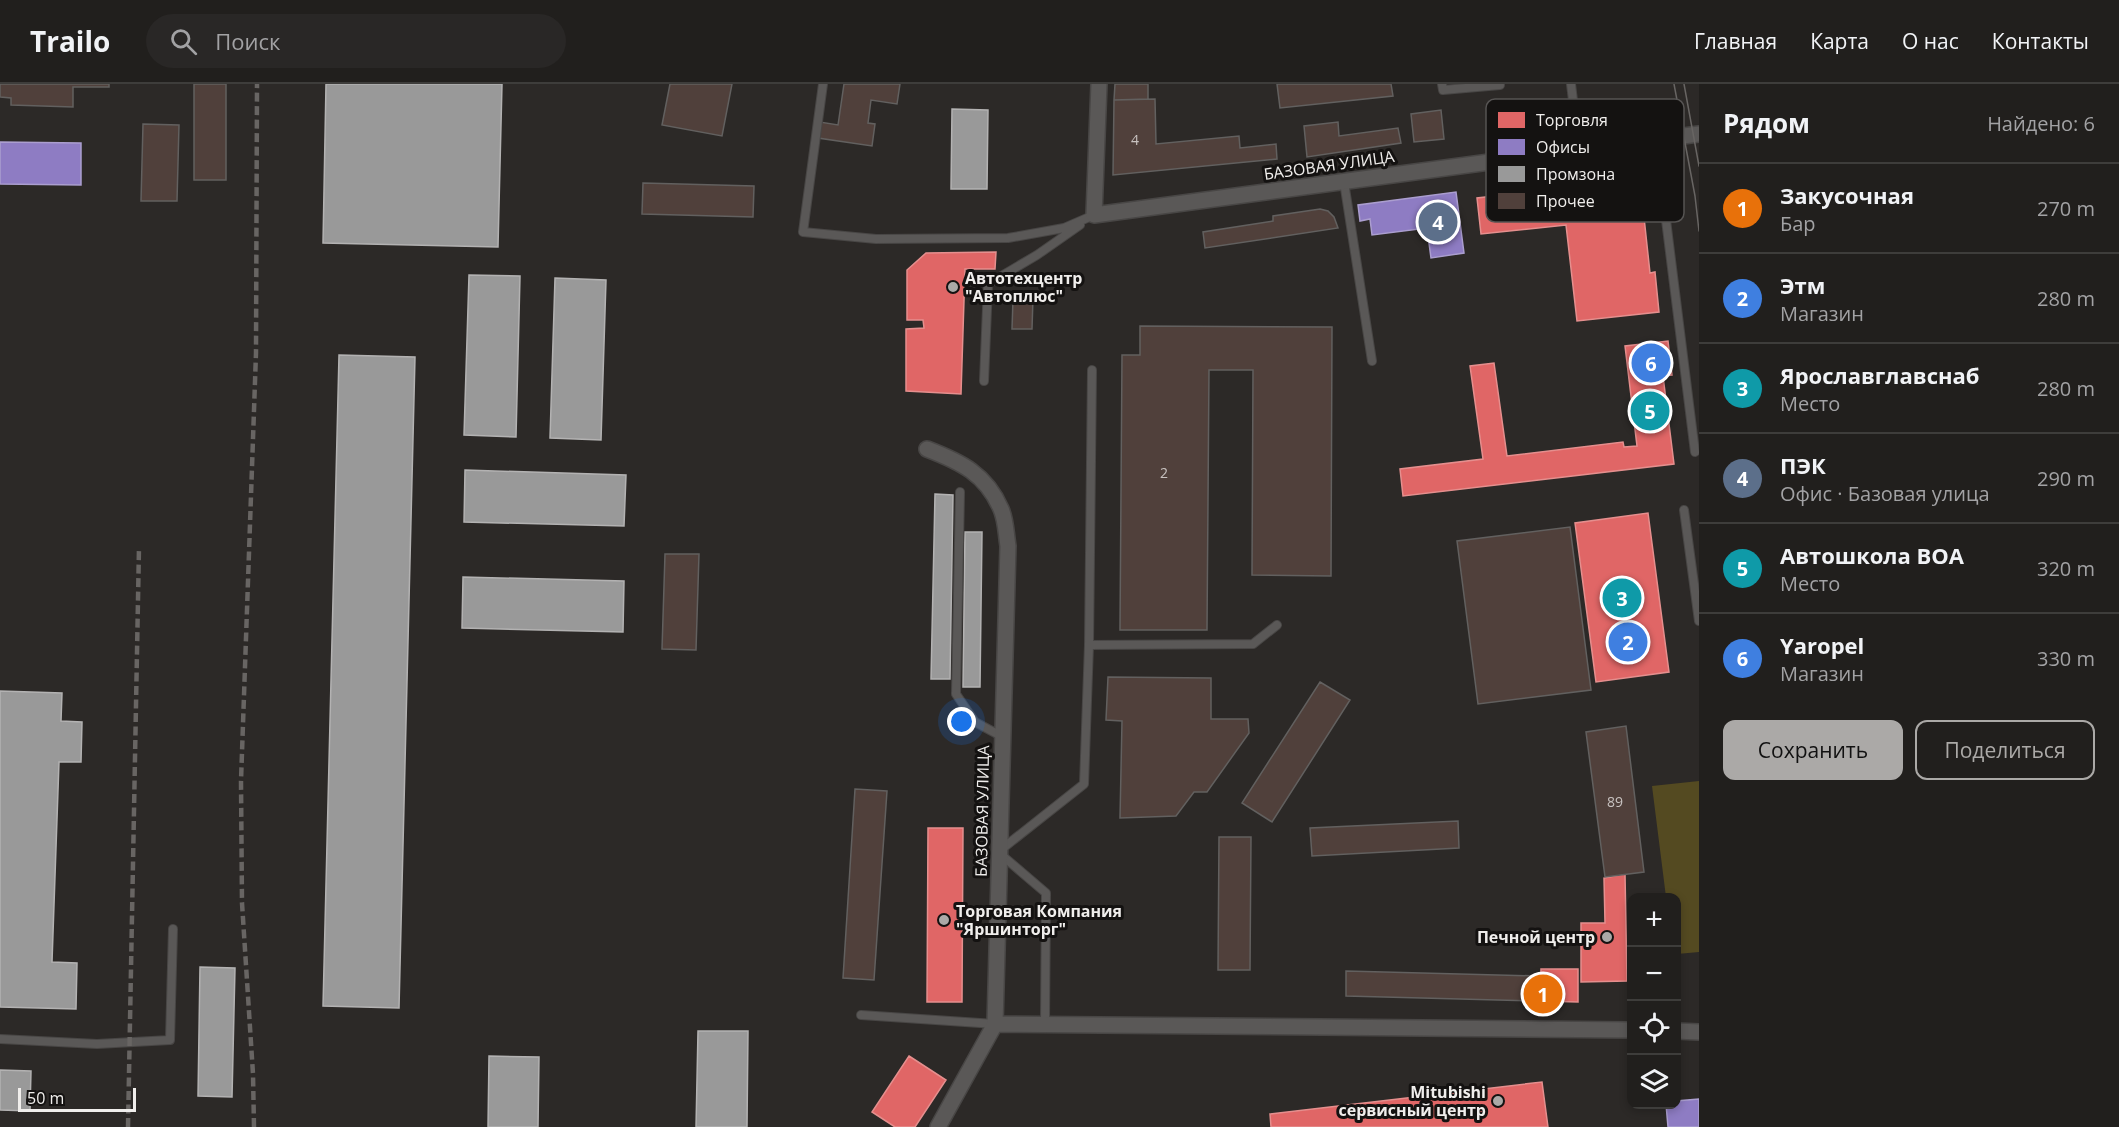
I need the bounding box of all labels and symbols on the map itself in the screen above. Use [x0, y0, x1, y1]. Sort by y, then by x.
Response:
legend [1486, 99, 1684, 222]
text: Торговля [1536, 109, 1608, 131]
house number: 4 [1131, 130, 1139, 149]
text: Офисы [1536, 136, 1590, 158]
street label: БАЗОВАЯ УЛИЦА [1262, 145, 1397, 185]
text: Промзона [1536, 163, 1615, 185]
text: Прочее [1536, 190, 1595, 212]
pin: 4 [1418, 200, 1458, 244]
place label: Автотехцентр "Автоплюс" [965, 267, 1082, 307]
marker: Автотехцентр "Автоплюс" [946, 280, 960, 294]
pin: 6 [1632, 340, 1670, 386]
pin: 5 [1630, 388, 1670, 434]
house number: 2 [1160, 463, 1168, 482]
pin: 3 [1602, 576, 1642, 620]
pin: 2 [1608, 620, 1648, 664]
your location [947, 707, 976, 736]
street label: БАЗОВАЯ УЛИЦА [970, 744, 994, 877]
house number: 89 [1607, 792, 1623, 811]
place label: Торговая Компания "Яршинторг" [956, 900, 1122, 940]
marker: Торговая Компания "Яршинторг" [937, 913, 951, 927]
place label: Печной центр [1477, 926, 1595, 948]
marker: Печной центр [1600, 930, 1614, 944]
pin: 1 [1524, 972, 1562, 1016]
place label: Mitubishi сервисный центр [1338, 1081, 1486, 1121]
scale bar [18, 1085, 136, 1112]
marker: Mitubishi сервисный центр [1491, 1094, 1505, 1108]

